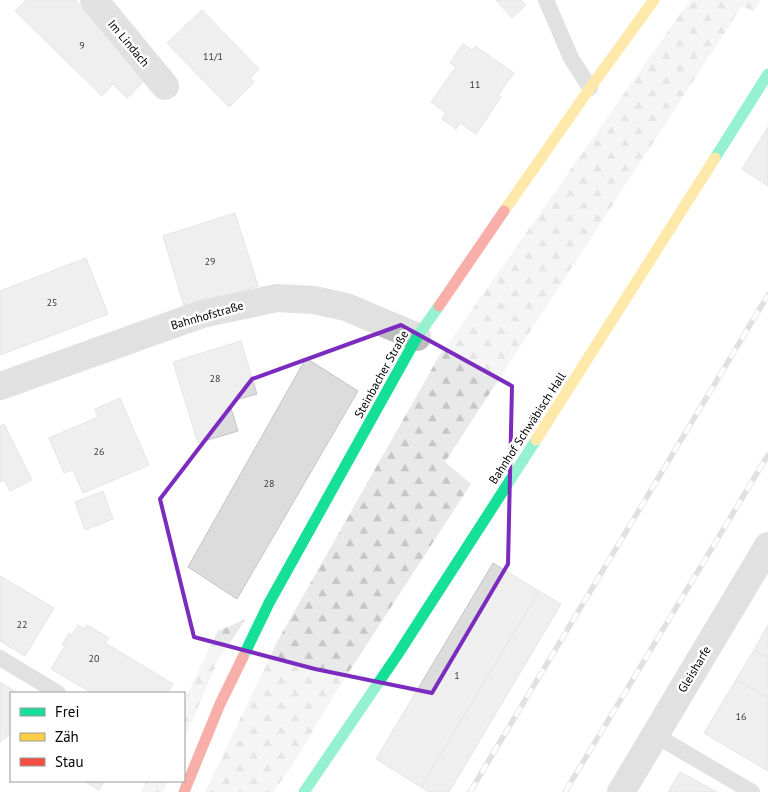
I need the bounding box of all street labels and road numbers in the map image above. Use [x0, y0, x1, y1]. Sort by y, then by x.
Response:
street label: Im Lindach [105, 16, 153, 70]
street label: Bahnhofstraße [169, 297, 245, 333]
street label: Steinbacher Straße [351, 328, 411, 420]
street label: Bahnhof Schwäbisch Hall [485, 369, 569, 487]
street label: Gleisharfe [674, 643, 714, 695]

